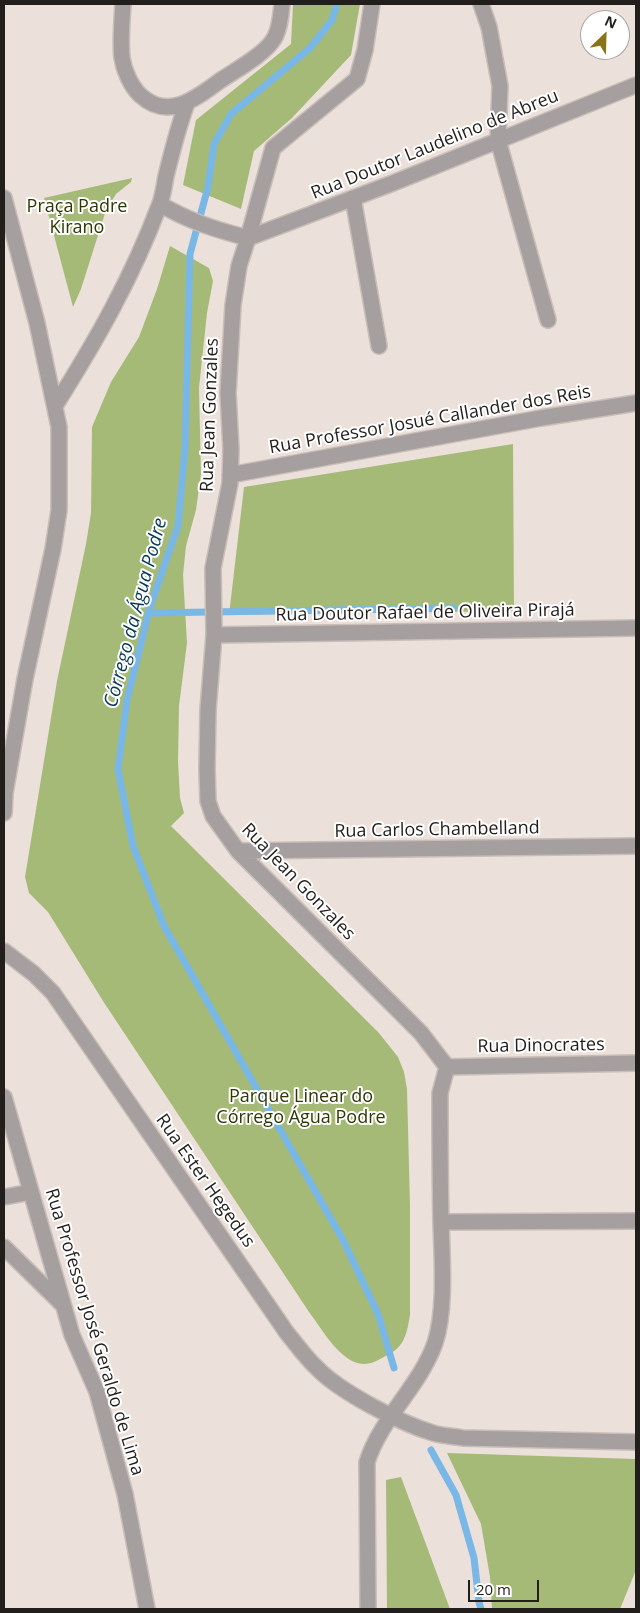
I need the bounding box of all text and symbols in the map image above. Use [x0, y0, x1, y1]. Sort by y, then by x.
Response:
north arrow [580, 10, 630, 60]
text: N [602, 11, 620, 33]
street label: Rua Doutor Laudelino de Abreu [308, 85, 562, 205]
park label: Praça Padre Kirano [27, 196, 127, 238]
street label: Rua Jean Gonzales [197, 338, 223, 492]
street label: Rua Professor Josué Callander dos Reis [268, 381, 592, 459]
water label: Córrego da Água Podre [100, 516, 172, 710]
street label: Rua Doutor Rafael de Oliveira Pirajá [275, 600, 575, 626]
street label: Rua Carlos Chambelland [334, 817, 540, 843]
street label: Rua Jean Gonzales [237, 819, 359, 945]
street label: Rua Dinocrates [477, 1034, 605, 1058]
park label: Parque Linear do Córrego Água Podre [216, 1086, 386, 1128]
street label: Rua Ester Hegedus [151, 1110, 259, 1252]
street label: Rua Professor José Geraldo de Lima [40, 1186, 148, 1478]
scale bar [470, 1570, 541, 1602]
text: 20 m [476, 1579, 511, 1599]

